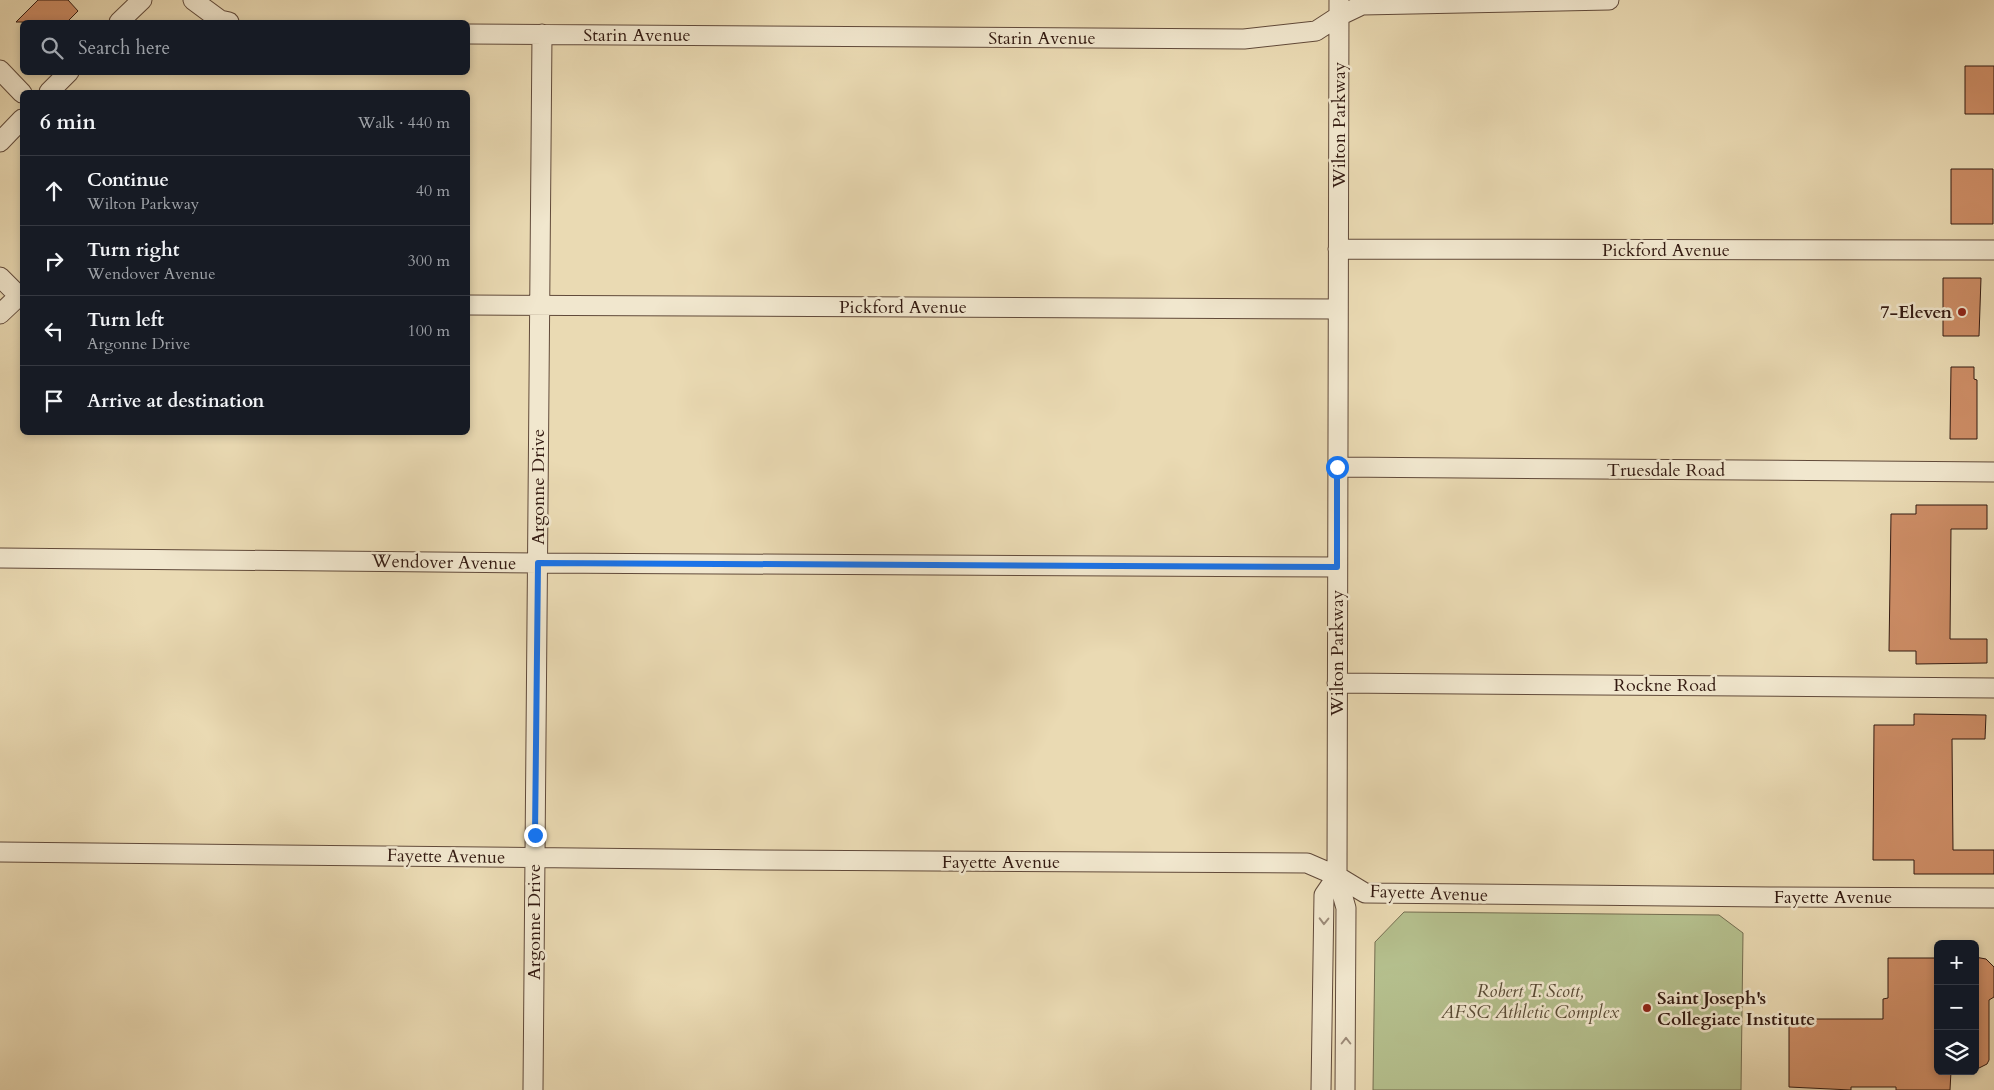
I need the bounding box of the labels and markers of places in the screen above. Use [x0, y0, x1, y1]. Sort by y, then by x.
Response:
place label: 7-Eleven [1880, 300, 1952, 325]
marker: 7-Eleven [1956, 306, 1968, 318]
place label: Saint Joseph's Collegiate Institute [1657, 986, 1815, 1032]
marker: Saint Joseph's Collegiate Institute [1641, 1002, 1653, 1014]

